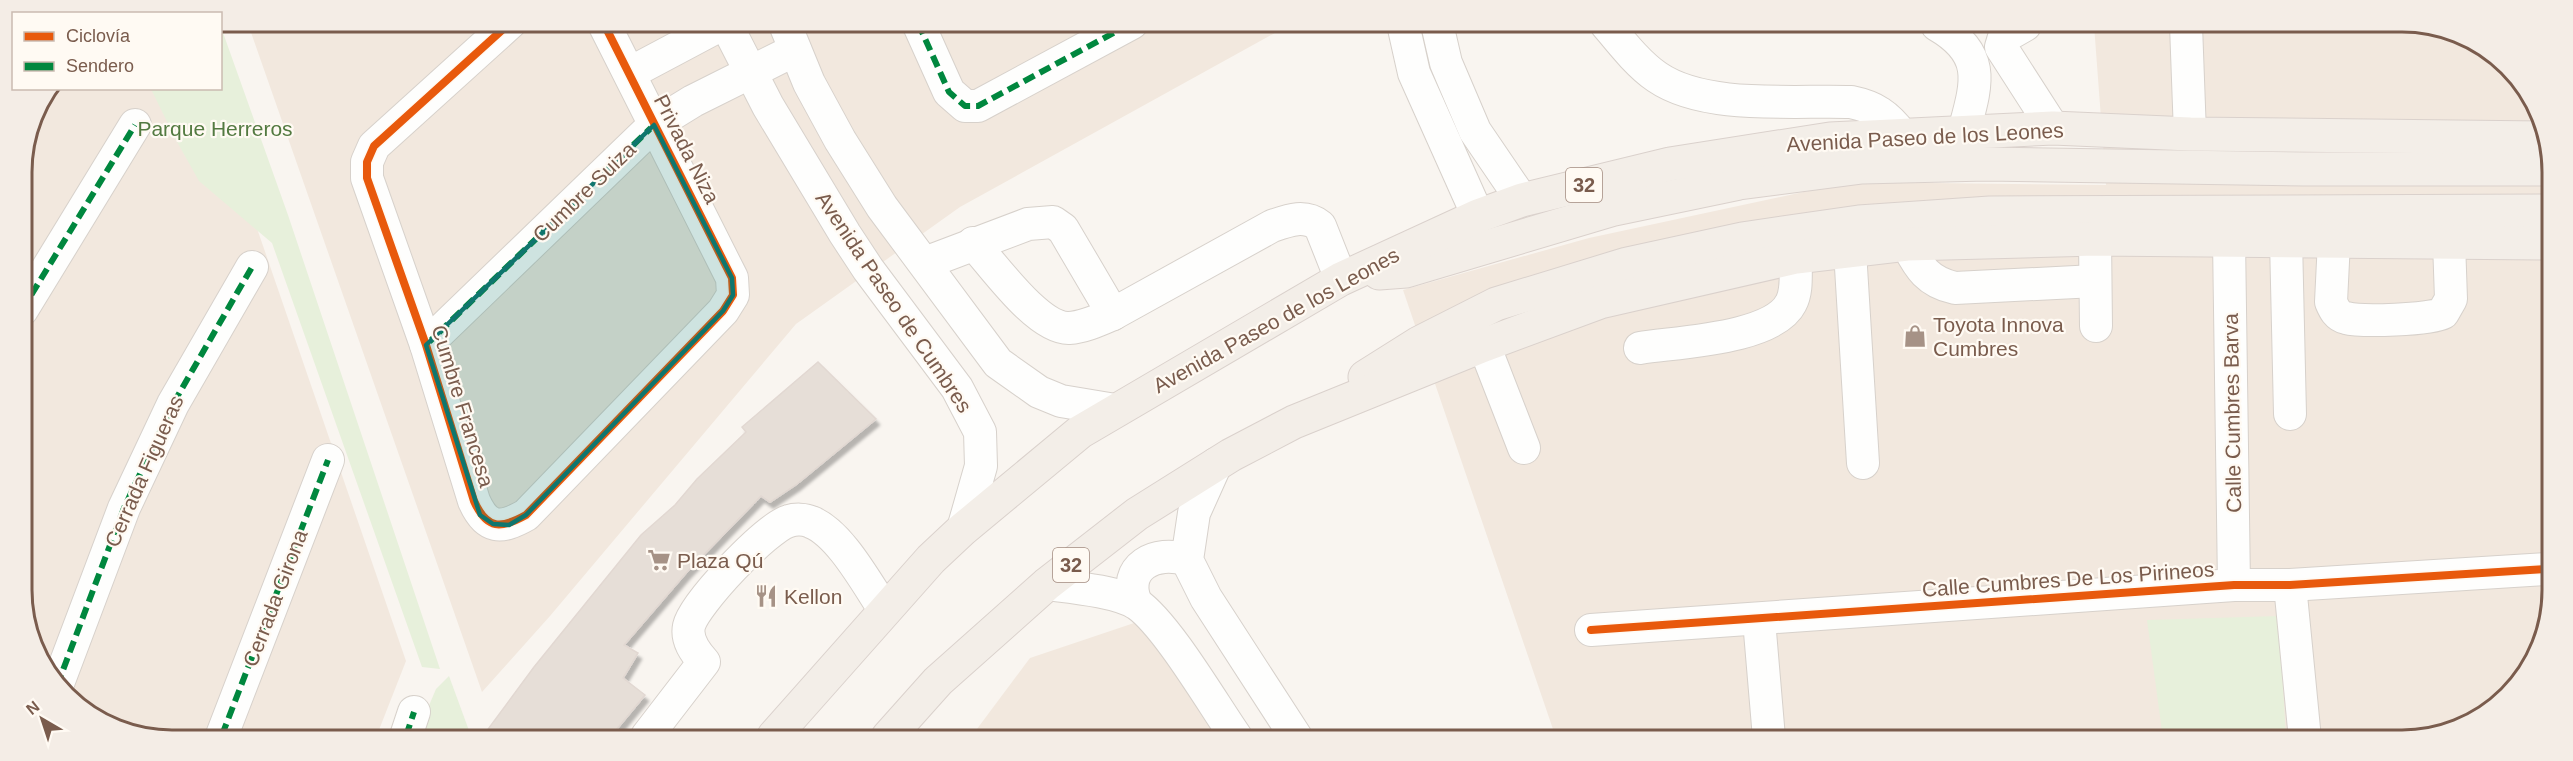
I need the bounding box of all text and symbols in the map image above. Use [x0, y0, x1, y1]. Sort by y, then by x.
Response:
legend [12, 12, 222, 90]
text: Ciclovía [66, 26, 131, 46]
text: Sendero [66, 56, 134, 76]
street label: Privada Niza [650, 91, 724, 208]
park label: Parque Herreros [137, 117, 293, 140]
street label: Avenida Paseo de los Leones [1786, 118, 2064, 156]
street label: Cumbre Suiza [528, 137, 640, 246]
road number: 32 [1566, 168, 1602, 202]
street label: Avenida Paseo de Cumbres [811, 187, 977, 417]
street label: Avenida Paseo de los Leones [1149, 243, 1403, 397]
place label: Toyota Innova Cumbres [1933, 313, 2064, 360]
street label: Calle Cumbres Barva [2219, 313, 2245, 513]
street label: Cumbre Francesa [427, 322, 499, 490]
shop icon: Toyota Innova Cumbres [1902, 323, 1928, 349]
street label: Cerrada Figueras [100, 392, 188, 550]
street label: Cerrada Girona [238, 526, 312, 670]
supermarket icon: Plaza Qú [646, 547, 672, 573]
road number: 32 [1053, 548, 1089, 582]
place label: Plaza Qú [677, 549, 763, 572]
street label: Calle Cumbres De Los Pirineos [1921, 557, 2215, 601]
restaurant icon: Kellon [753, 583, 779, 609]
place label: Kellon [784, 585, 842, 608]
north arrow [12, 689, 72, 749]
text: N [23, 697, 43, 718]

